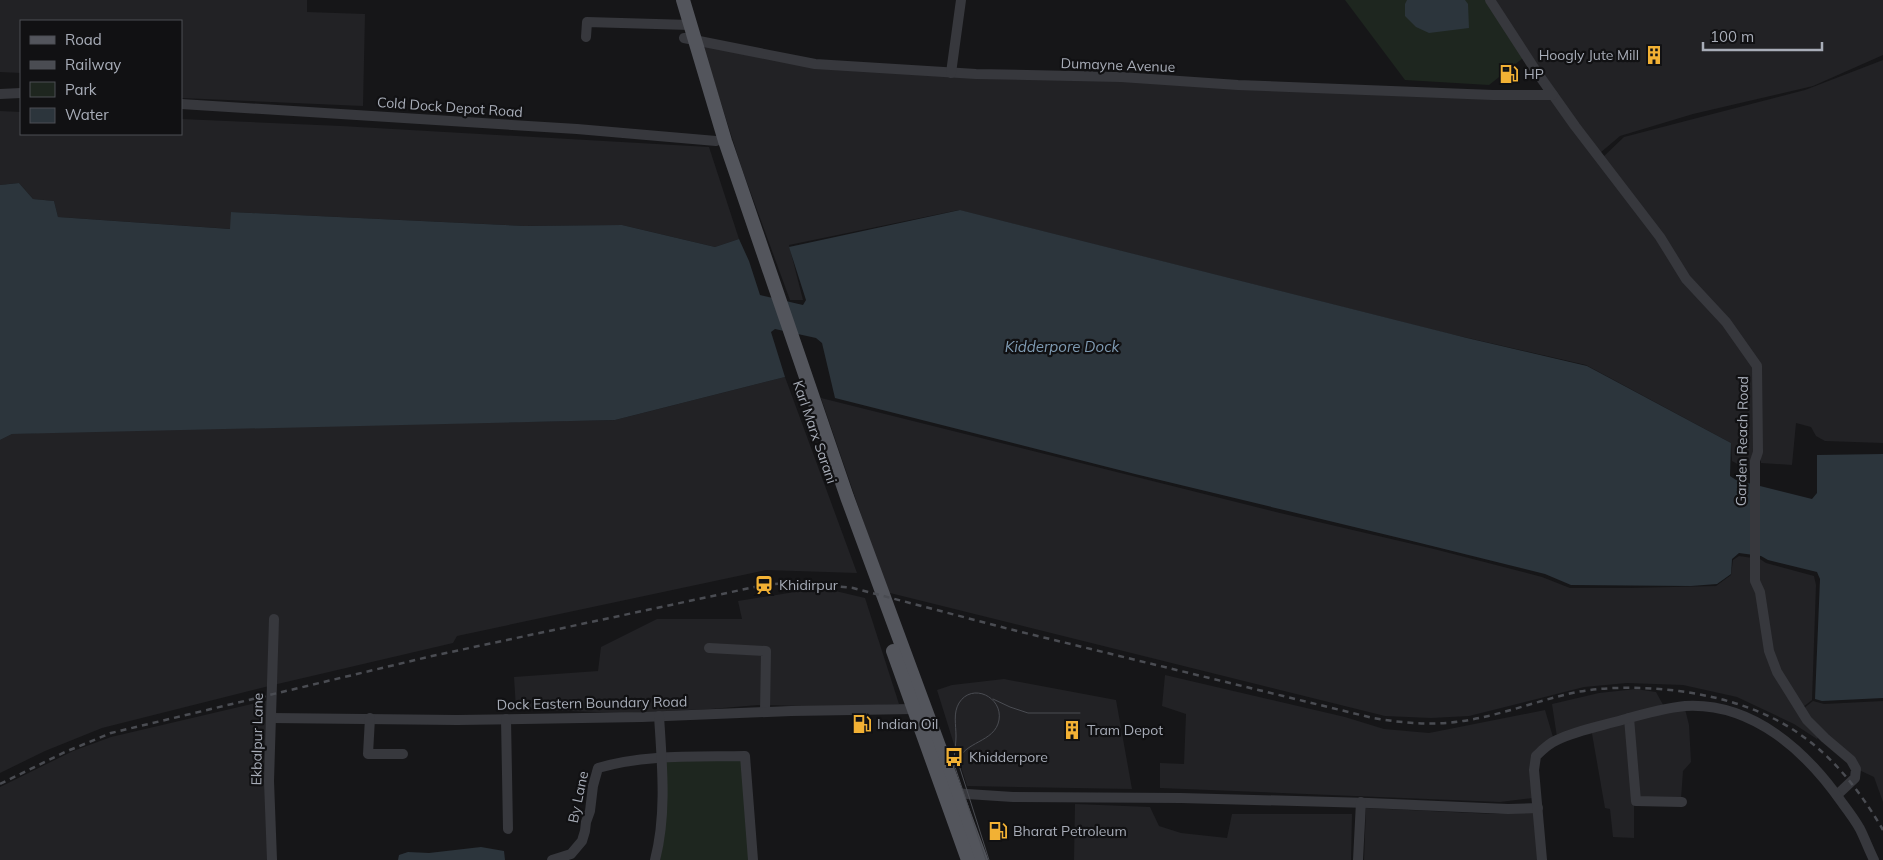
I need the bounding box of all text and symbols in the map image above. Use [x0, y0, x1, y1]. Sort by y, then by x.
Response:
legend [20, 20, 182, 135]
scale bar [1703, 20, 1822, 52]
text: 100 m [1710, 27, 1754, 46]
text: Road [65, 30, 102, 49]
building icon: Hoogly Jute Mill [1643, 44, 1665, 66]
place label: Hoogly Jute Mill [1539, 46, 1639, 64]
street label: Dumayne Avenue [1060, 54, 1176, 76]
text: Railway [65, 55, 121, 74]
fuel station icon: HP [1498, 63, 1520, 85]
place label: HP [1524, 65, 1544, 83]
text: Park [65, 80, 97, 99]
street label: Cold Dock Depot Road [377, 93, 523, 121]
text: Water [65, 105, 109, 124]
water label: Kidderpore Dock [1005, 337, 1121, 356]
street label: Garden Reach Road [1732, 376, 1752, 506]
street label: Karl Marx Sarani [789, 378, 841, 486]
station icon: Khidirpur [753, 574, 775, 596]
place label: Khidirpur [779, 576, 839, 594]
street label: Dock Eastern Boundary Road [497, 692, 687, 714]
street label: Ekbalpur Lane [247, 693, 267, 785]
fuel station icon: Indian Oil [851, 713, 873, 735]
place label: Indian Oil [877, 715, 938, 733]
building icon: Tram Depot [1061, 719, 1083, 741]
place label: Tram Depot [1087, 721, 1163, 739]
bus stop icon: Khidderpore [943, 746, 965, 768]
place label: Khidderpore [969, 748, 1048, 766]
street label: By Lane [564, 769, 592, 825]
fuel station icon: Bharat Petroleum [987, 820, 1009, 842]
place label: Bharat Petroleum [1013, 822, 1127, 840]

